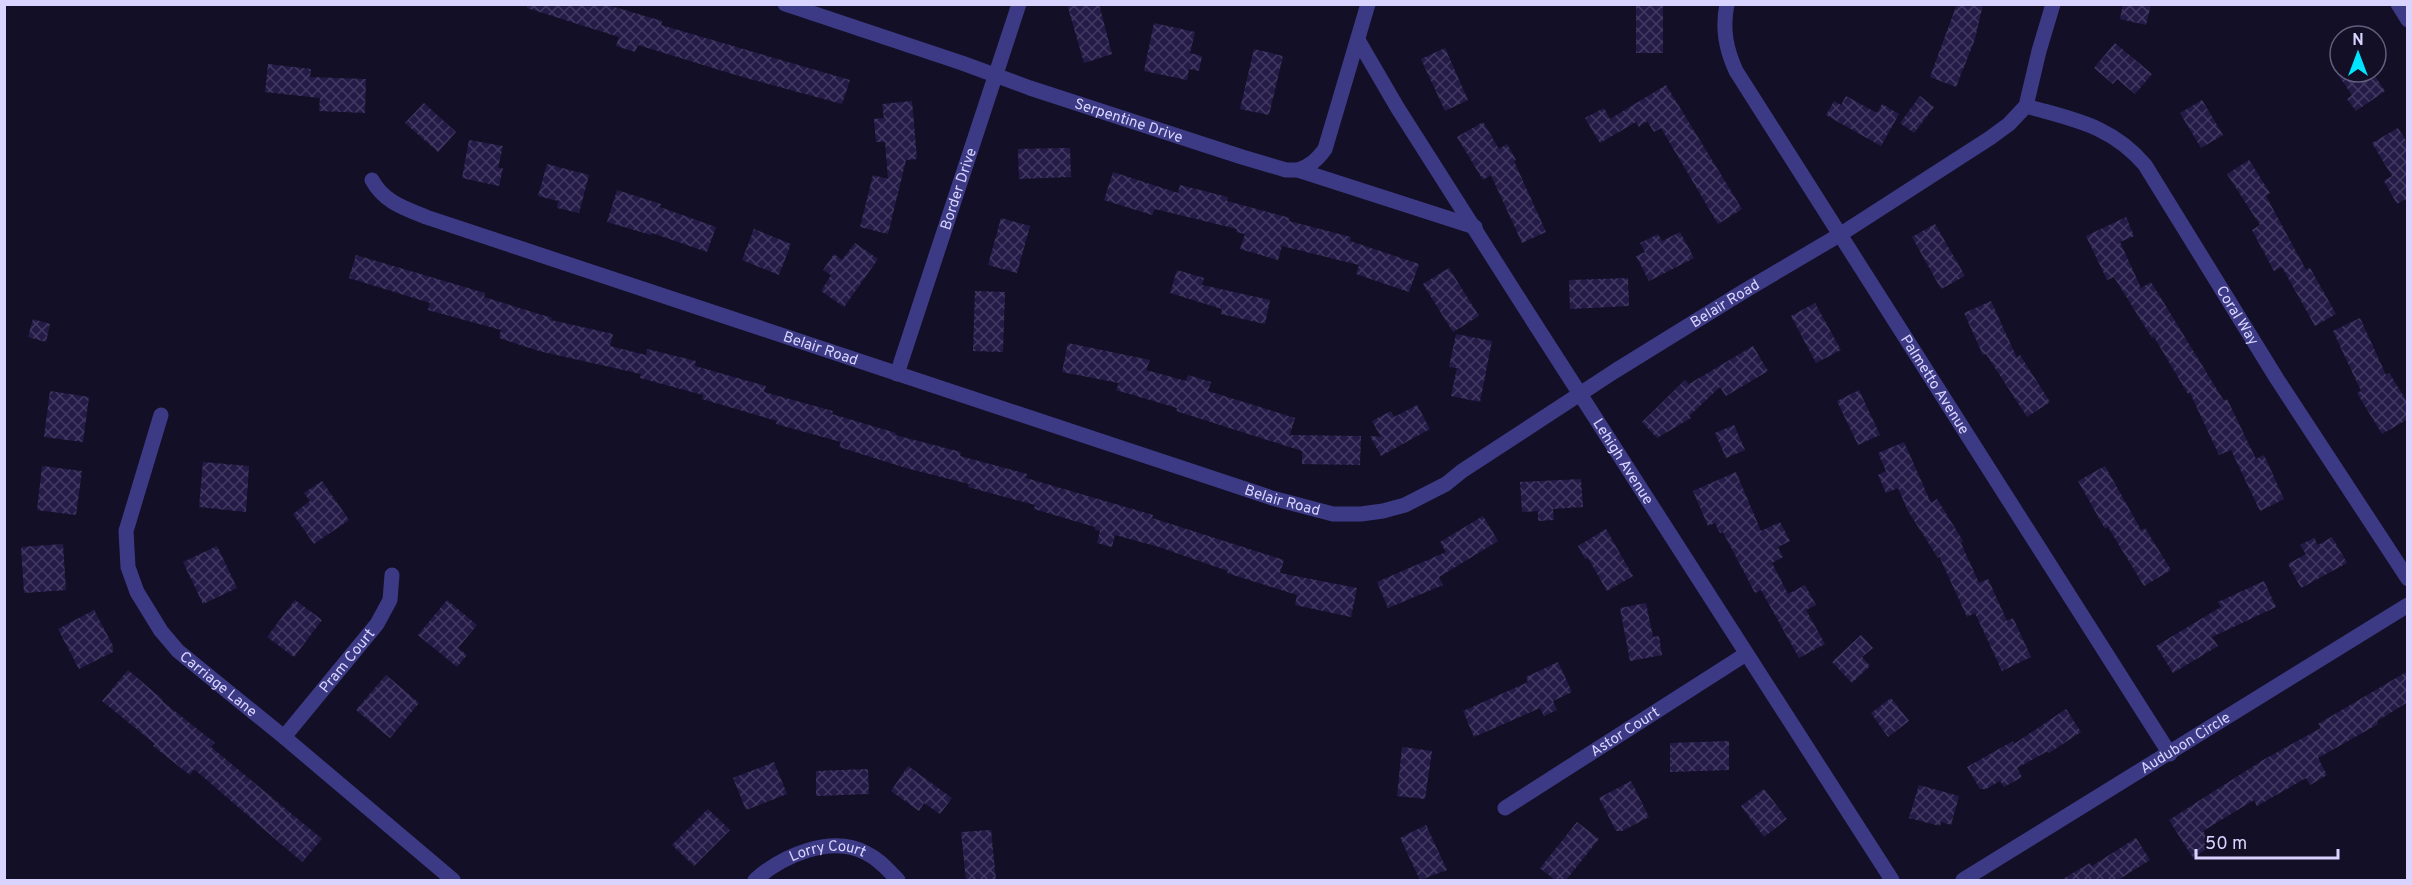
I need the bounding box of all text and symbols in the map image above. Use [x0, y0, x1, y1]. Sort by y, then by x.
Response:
north arrow [2328, 24, 2388, 84]
text: N [2352, 31, 2364, 51]
street label: Serpentine Drive [1072, 95, 1185, 148]
street label: Border Drive [937, 146, 982, 233]
street label: Belair Road [1687, 276, 1764, 333]
street label: Coral Way [2211, 283, 2262, 350]
street label: Belair Road [780, 328, 860, 371]
street label: Palmetto Avenue [1895, 332, 1972, 438]
street label: Lehigh Avenue [1587, 416, 1657, 509]
street label: Belair Road [1242, 481, 1322, 521]
street label: Pram Court [316, 625, 380, 698]
street label: Carriage Lane [175, 648, 260, 722]
street label: Astor Court [1587, 704, 1664, 762]
street label: Audubon Circle [2137, 709, 2235, 779]
scale bar [2196, 822, 2338, 860]
text: 50 m [2205, 833, 2247, 856]
street label: Lorry Court [787, 838, 869, 867]

